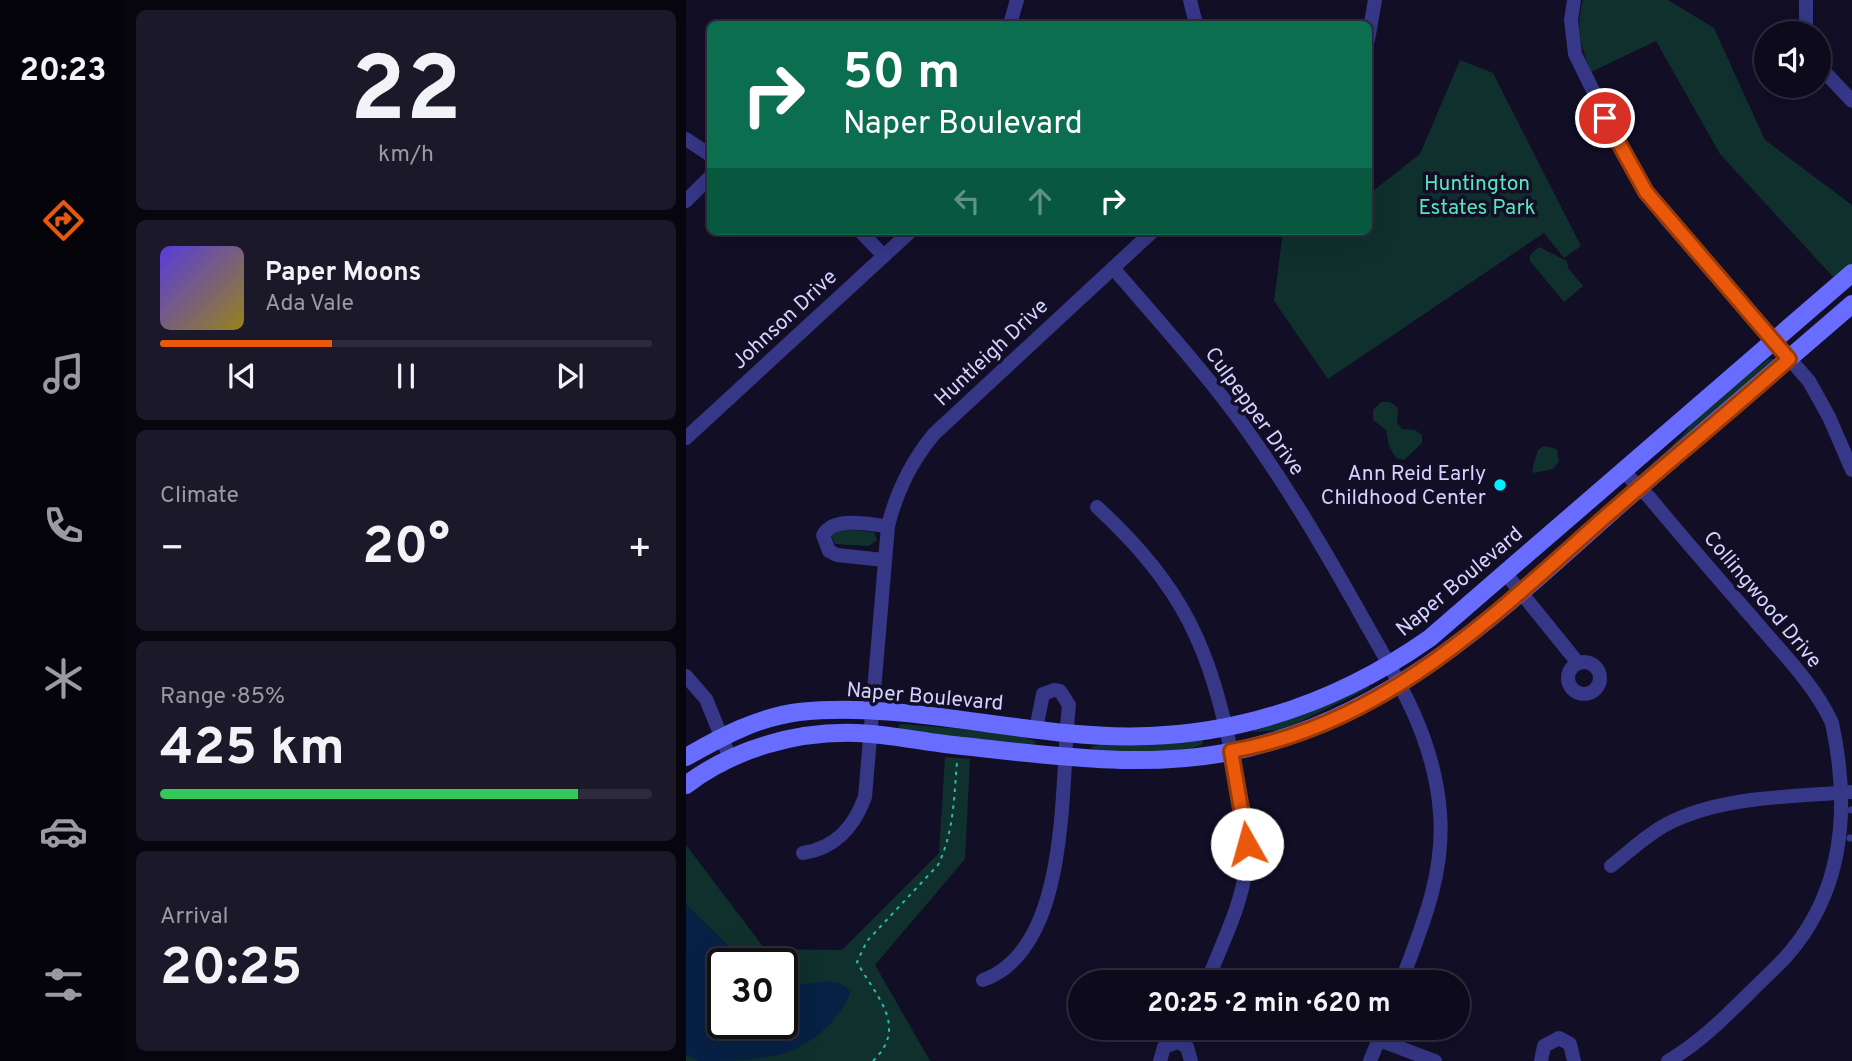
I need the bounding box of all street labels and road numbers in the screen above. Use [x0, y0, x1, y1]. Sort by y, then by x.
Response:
street label: Johnson Drive [726, 264, 844, 376]
street label: Huntleigh Drive [929, 293, 1055, 413]
street label: Culpepper Drive [1198, 342, 1310, 482]
street label: Naper Boulevard [1391, 521, 1529, 643]
street label: Collingwood Drive [1697, 526, 1827, 674]
street label: Naper Boulevard [845, 677, 1004, 718]

